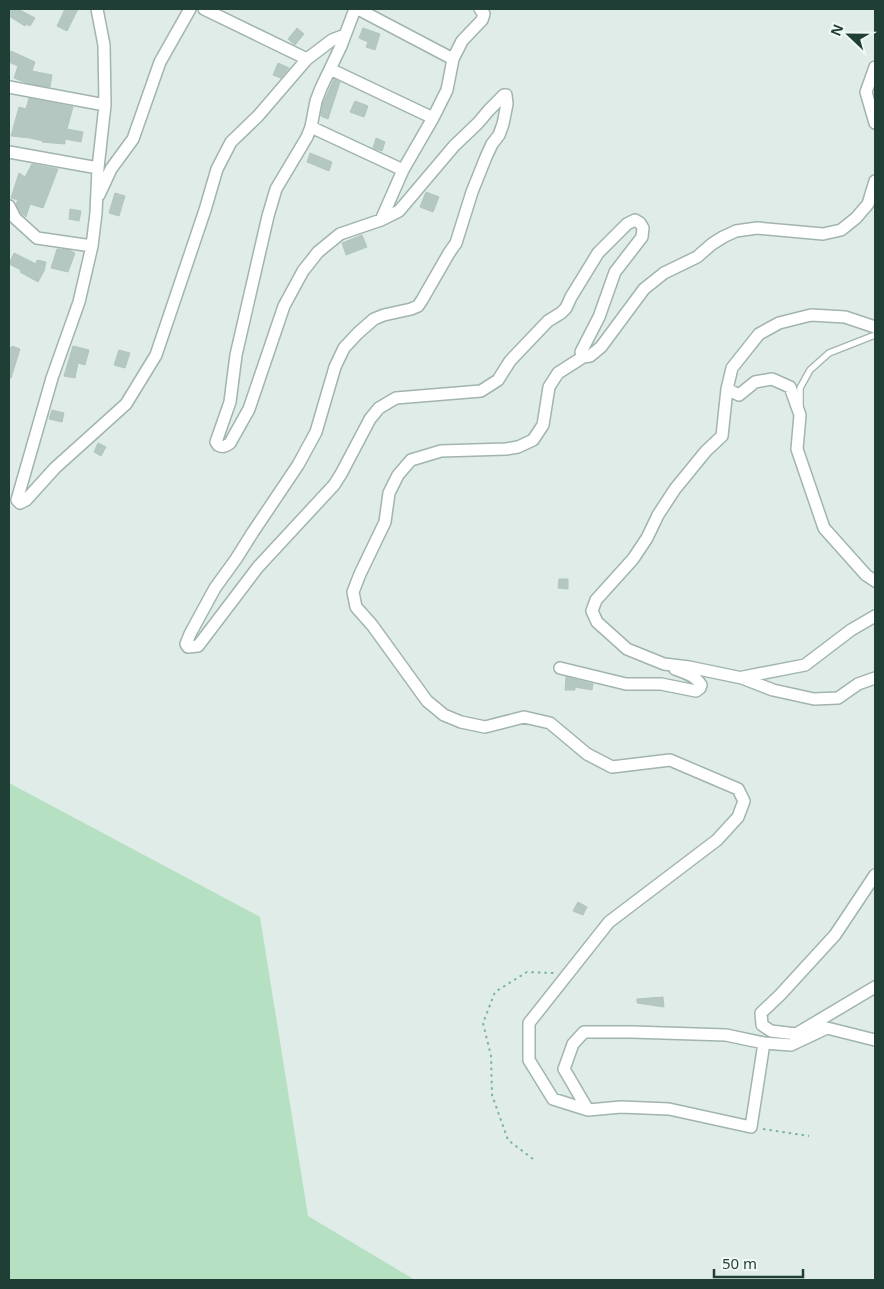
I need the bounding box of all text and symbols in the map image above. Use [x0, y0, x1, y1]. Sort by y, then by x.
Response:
north arrow [824, 10, 874, 60]
text: N [826, 21, 847, 39]
scale bar [714, 1246, 803, 1278]
text: 50 m [722, 1253, 757, 1273]

